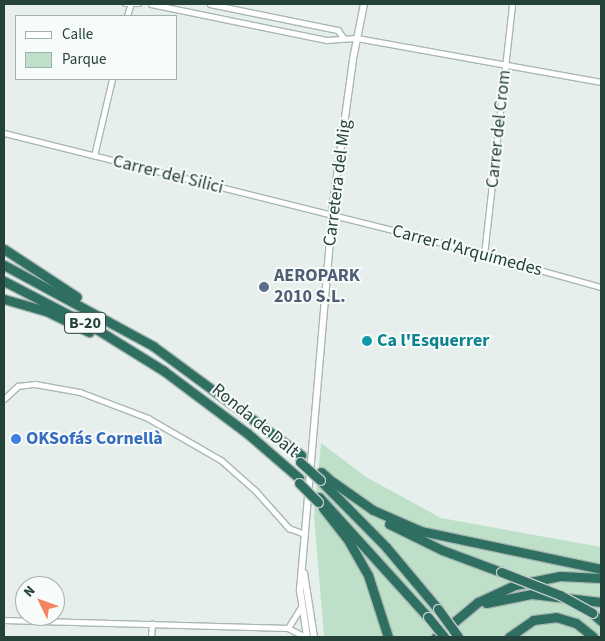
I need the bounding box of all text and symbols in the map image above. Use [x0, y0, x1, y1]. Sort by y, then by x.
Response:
legend [15, 15, 178, 80]
text: Calle [62, 24, 93, 45]
text: Parque [62, 49, 106, 70]
street label: Carrer del Crom [482, 69, 516, 189]
street label: Carretera del Mig [320, 118, 356, 248]
street label: Carrer del Silici [110, 151, 226, 199]
street label: Carrer d'Arquímedes [390, 221, 544, 281]
place label: AEROPARK 2010 S.L. [274, 266, 360, 308]
marker: AEROPARK 2010 S.L. [258, 281, 270, 293]
road number: B-20 [64, 309, 106, 336]
place label: Ca l'Esquerrer [377, 330, 489, 352]
marker: Ca l'Esquerrer [361, 335, 373, 347]
street label: Ronda de Dalt [207, 379, 303, 463]
place label: OKSofás Cornellà [26, 428, 163, 450]
marker: OKSofás Cornellà [10, 433, 22, 445]
north arrow [15, 576, 65, 626]
text: N [19, 581, 40, 602]

